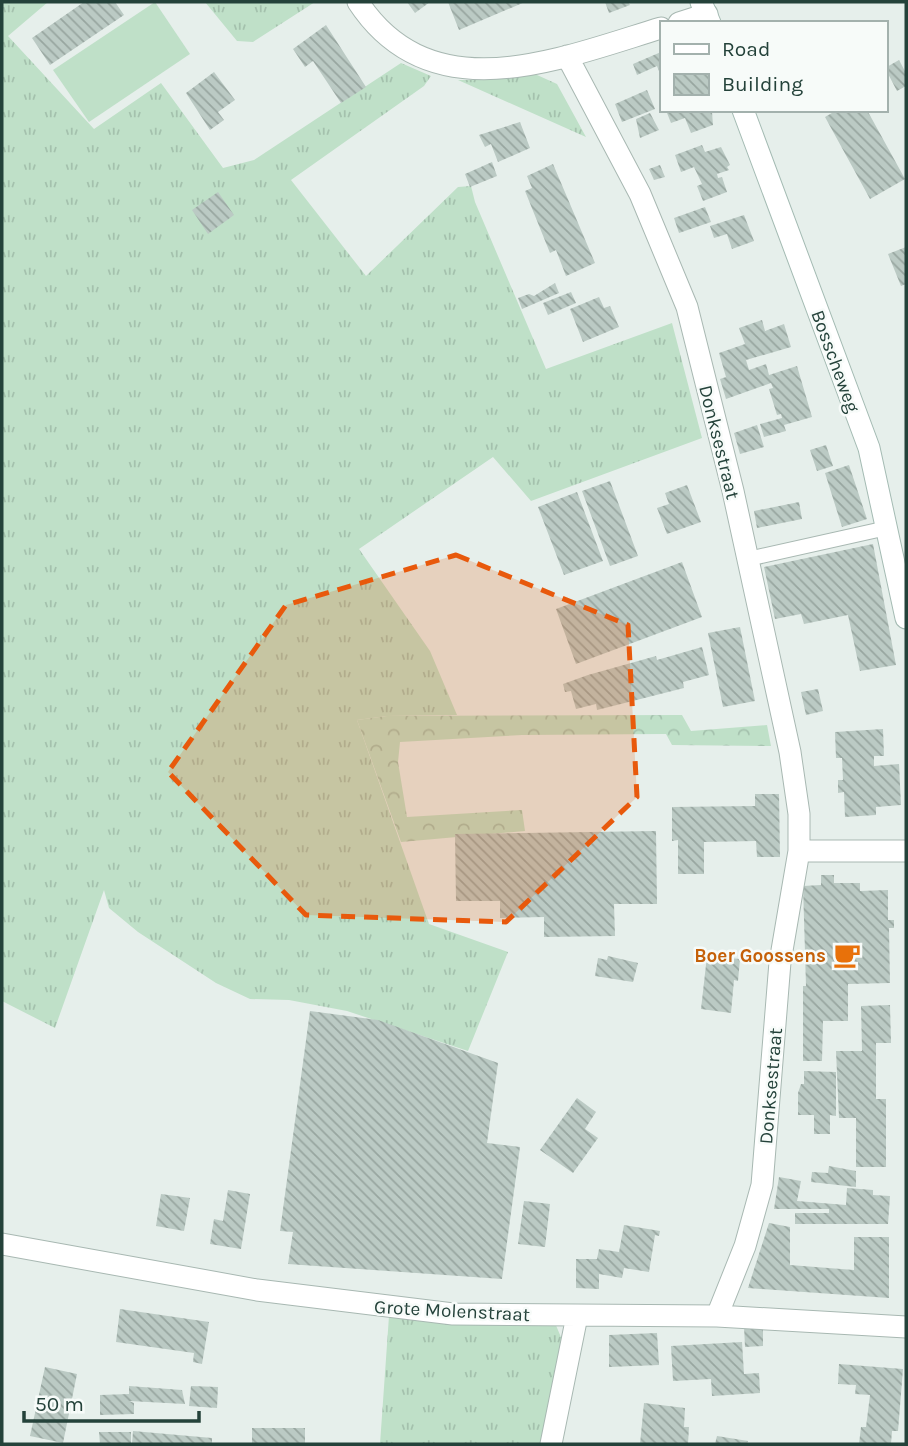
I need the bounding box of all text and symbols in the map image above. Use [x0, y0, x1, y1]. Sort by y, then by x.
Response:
legend [660, 21, 887, 112]
text: Road [722, 37, 770, 61]
text: Building [722, 72, 803, 96]
street label: Bosscheweg [806, 307, 864, 416]
street label: Donksestraat [694, 383, 744, 502]
cafe icon: Boer Goossens [832, 940, 862, 970]
place label: Boer Goossens [694, 945, 826, 967]
street label: Donksestraat [755, 1027, 787, 1145]
street label: Grote Molenstraat [373, 1296, 530, 1326]
scale bar [24, 1380, 200, 1424]
text: 50 m [35, 1392, 84, 1416]

